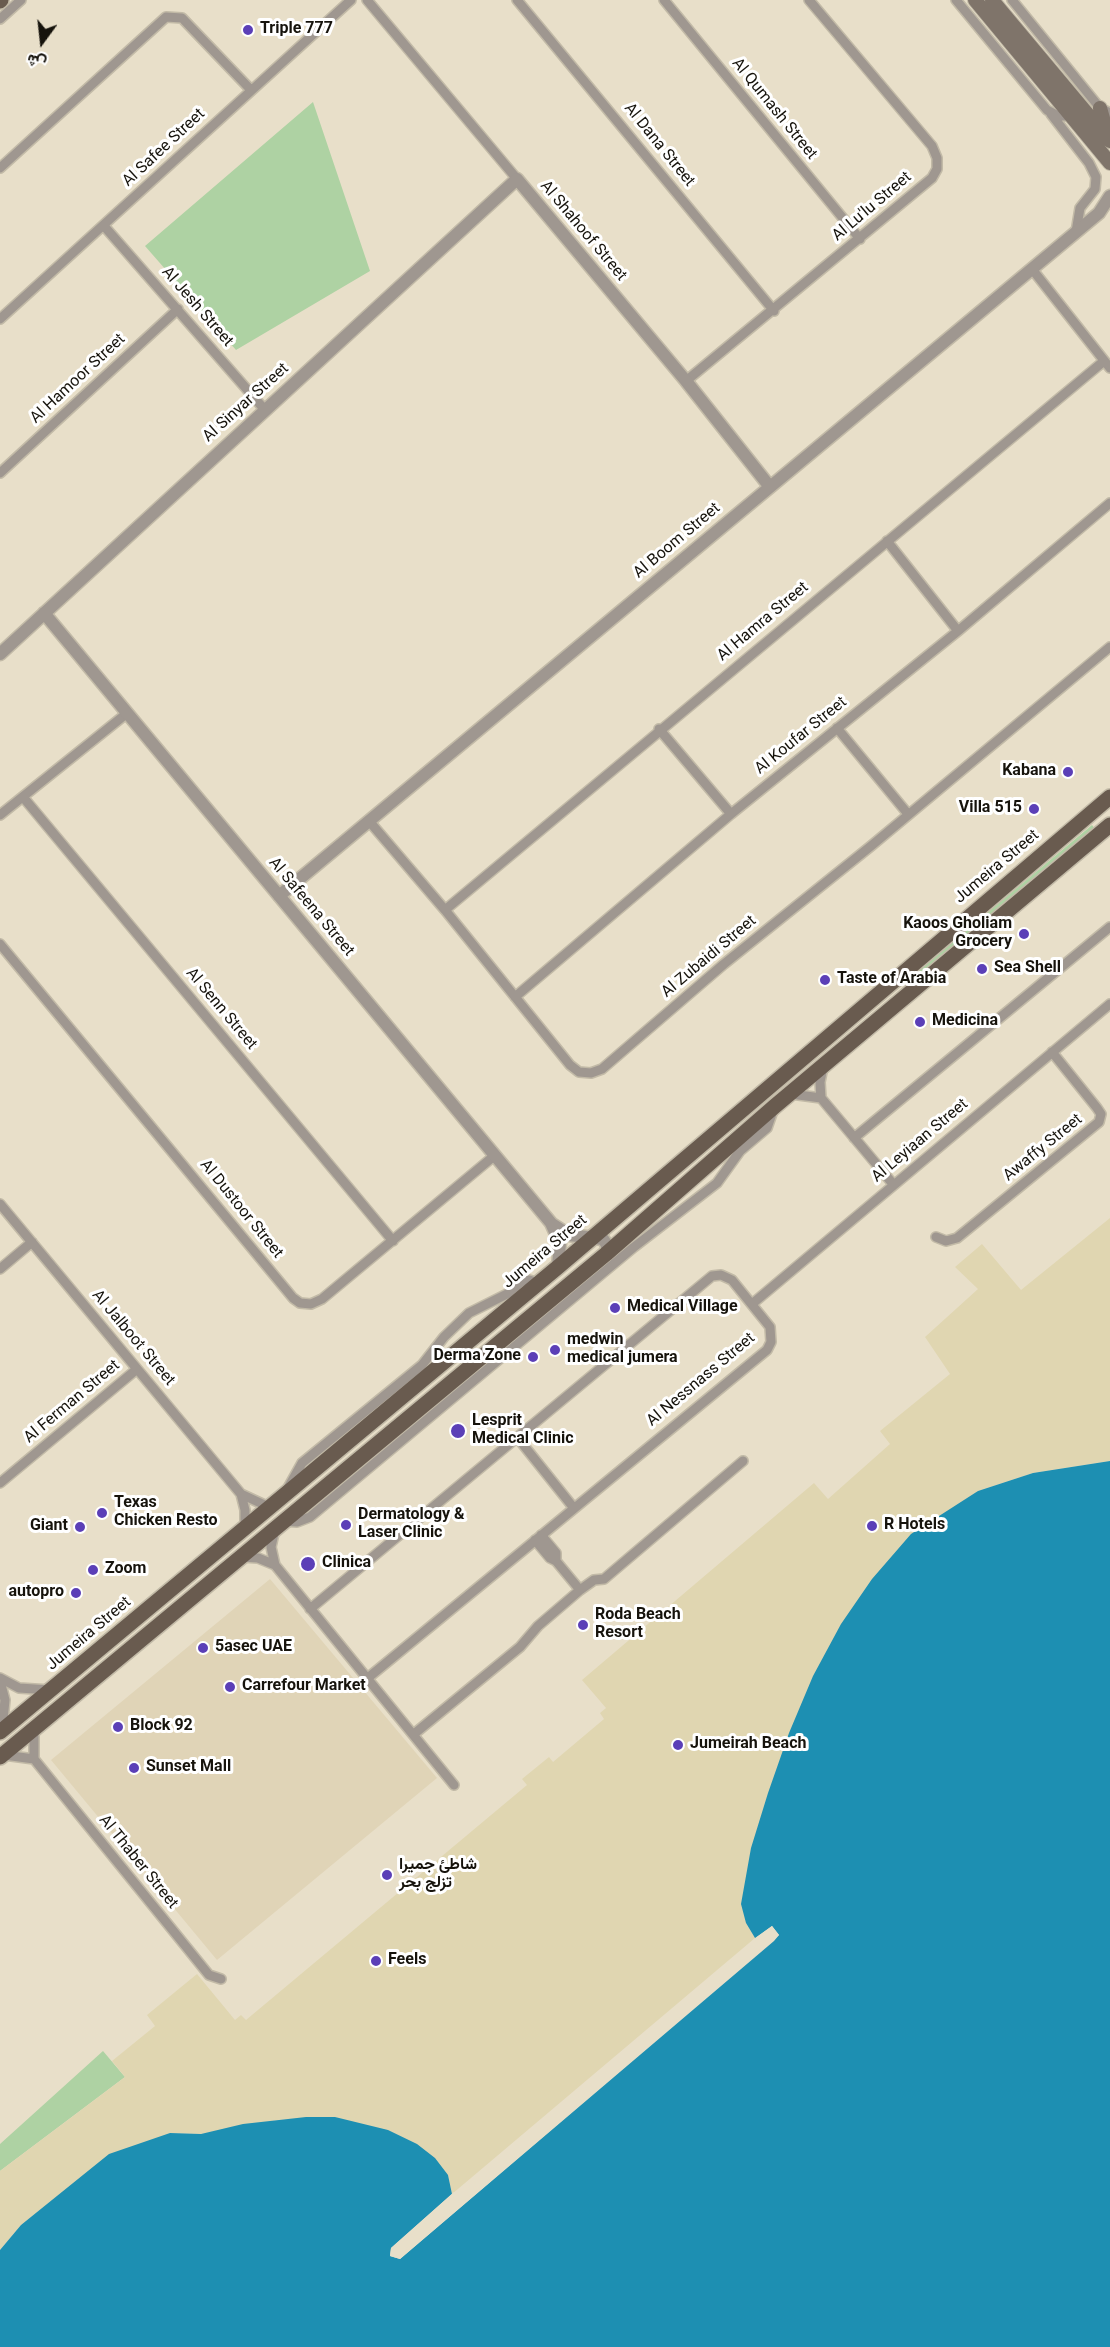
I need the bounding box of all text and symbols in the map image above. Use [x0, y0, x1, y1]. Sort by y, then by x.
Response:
north arrow [12, 12, 72, 72]
place label: Triple 777 [260, 20, 333, 40]
marker: Triple 777 [241, 23, 255, 37]
text: ش [25, 45, 50, 74]
street label: Al Qumash Street [726, 55, 820, 165]
street label: Al Dana Street [618, 100, 698, 192]
street label: Al Safee Street [120, 106, 210, 192]
street label: Al Lu'lu Street [829, 169, 917, 247]
street label: Al Shahoof Street [535, 178, 629, 286]
street label: Al Jesh Street [156, 264, 236, 352]
street label: Al Hamoor Street [27, 331, 131, 429]
street label: Al Sinyar Street [200, 360, 294, 448]
street label: Al Boom Street [631, 500, 725, 584]
street label: Al Hamra Street [715, 579, 813, 667]
street label: Al Koufar Street [752, 694, 852, 780]
place label: Kabana [1002, 762, 1056, 782]
marker: Kabana [1061, 765, 1075, 779]
place label: Villa 515 [959, 799, 1022, 819]
marker: Villa 515 [1027, 802, 1041, 816]
street label: Jumeira Street [952, 827, 1044, 909]
street label: Al Safeena Street [263, 855, 357, 961]
street label: Al Zubaidi Street [659, 913, 761, 1003]
place label: Kaoos Gholiam Grocery [903, 915, 1012, 953]
marker: Kaoos Gholiam Grocery [1017, 927, 1031, 941]
place label: Sea Shell [994, 959, 1061, 979]
marker: Sea Shell [975, 962, 989, 976]
street label: Al Senn Street [180, 965, 260, 1055]
place label: Taste of Arabia [837, 970, 946, 990]
marker: Taste of Arabia [818, 973, 832, 987]
place label: Medicina [932, 1012, 998, 1032]
marker: Medicina [913, 1015, 927, 1029]
street label: Al Leyiaan Street [869, 1096, 973, 1188]
street label: Awaffy Street [1001, 1111, 1087, 1187]
street label: Al Dustoor Street [194, 1157, 286, 1263]
street label: Jumeira Street [500, 1212, 592, 1294]
street label: Al Jalboot Street [86, 1287, 178, 1391]
place label: Medical Village [627, 1298, 738, 1318]
marker: Medical Village [608, 1301, 622, 1315]
street label: Al Nessnass Street [644, 1330, 760, 1432]
place label: medwin medical jumera [567, 1331, 678, 1369]
marker: medwin medical jumera [548, 1343, 562, 1357]
place label: Derma Zone [433, 1347, 521, 1367]
marker: Derma Zone [526, 1350, 540, 1364]
street label: Al Ferman Street [21, 1357, 125, 1449]
place label: Lesprit Medical Clinic [472, 1412, 574, 1450]
marker: Lesprit Medical Clinic [449, 1422, 467, 1440]
place label: Texas Chicken Resto [114, 1494, 217, 1532]
marker: Texas Chicken Resto [95, 1506, 109, 1520]
place label: Dermatology & Laser Clinic [358, 1506, 465, 1544]
place label: R Hotels [884, 1516, 945, 1536]
place label: Giant [30, 1517, 68, 1537]
marker: Dermatology & Laser Clinic [339, 1518, 353, 1532]
marker: R Hotels [865, 1519, 879, 1533]
marker: Giant [73, 1520, 87, 1534]
place label: Clinica [322, 1554, 371, 1574]
marker: Clinica [299, 1555, 317, 1573]
place label: Zoom [105, 1560, 146, 1580]
marker: Zoom [86, 1563, 100, 1577]
place label: autopro [8, 1583, 64, 1603]
marker: autopro [69, 1586, 83, 1600]
street label: Jumeira Street [44, 1594, 136, 1676]
place label: Roda Beach Resort [595, 1606, 681, 1644]
marker: Roda Beach Resort [576, 1618, 590, 1632]
place label: 5asec UAE [215, 1638, 292, 1658]
marker: 5asec UAE [196, 1641, 210, 1655]
place label: Carrefour Market [242, 1677, 366, 1697]
marker: Carrefour Market [223, 1680, 237, 1694]
place label: Block 92 [130, 1717, 193, 1737]
marker: Block 92 [111, 1720, 125, 1734]
place label: Jumeirah Beach [690, 1735, 806, 1755]
marker: Jumeirah Beach [671, 1738, 685, 1752]
place label: Sunset Mall [146, 1758, 231, 1778]
marker: Sunset Mall [127, 1761, 141, 1775]
street label: Al Thaber Street [93, 1812, 181, 1914]
place label: شاطئ جميرا تزلج بحر [399, 1856, 477, 1894]
marker: شاطئ جميرا تزلج بحر [380, 1868, 394, 1882]
place label: Feels [388, 1951, 426, 1971]
marker: Feels [369, 1954, 383, 1968]

